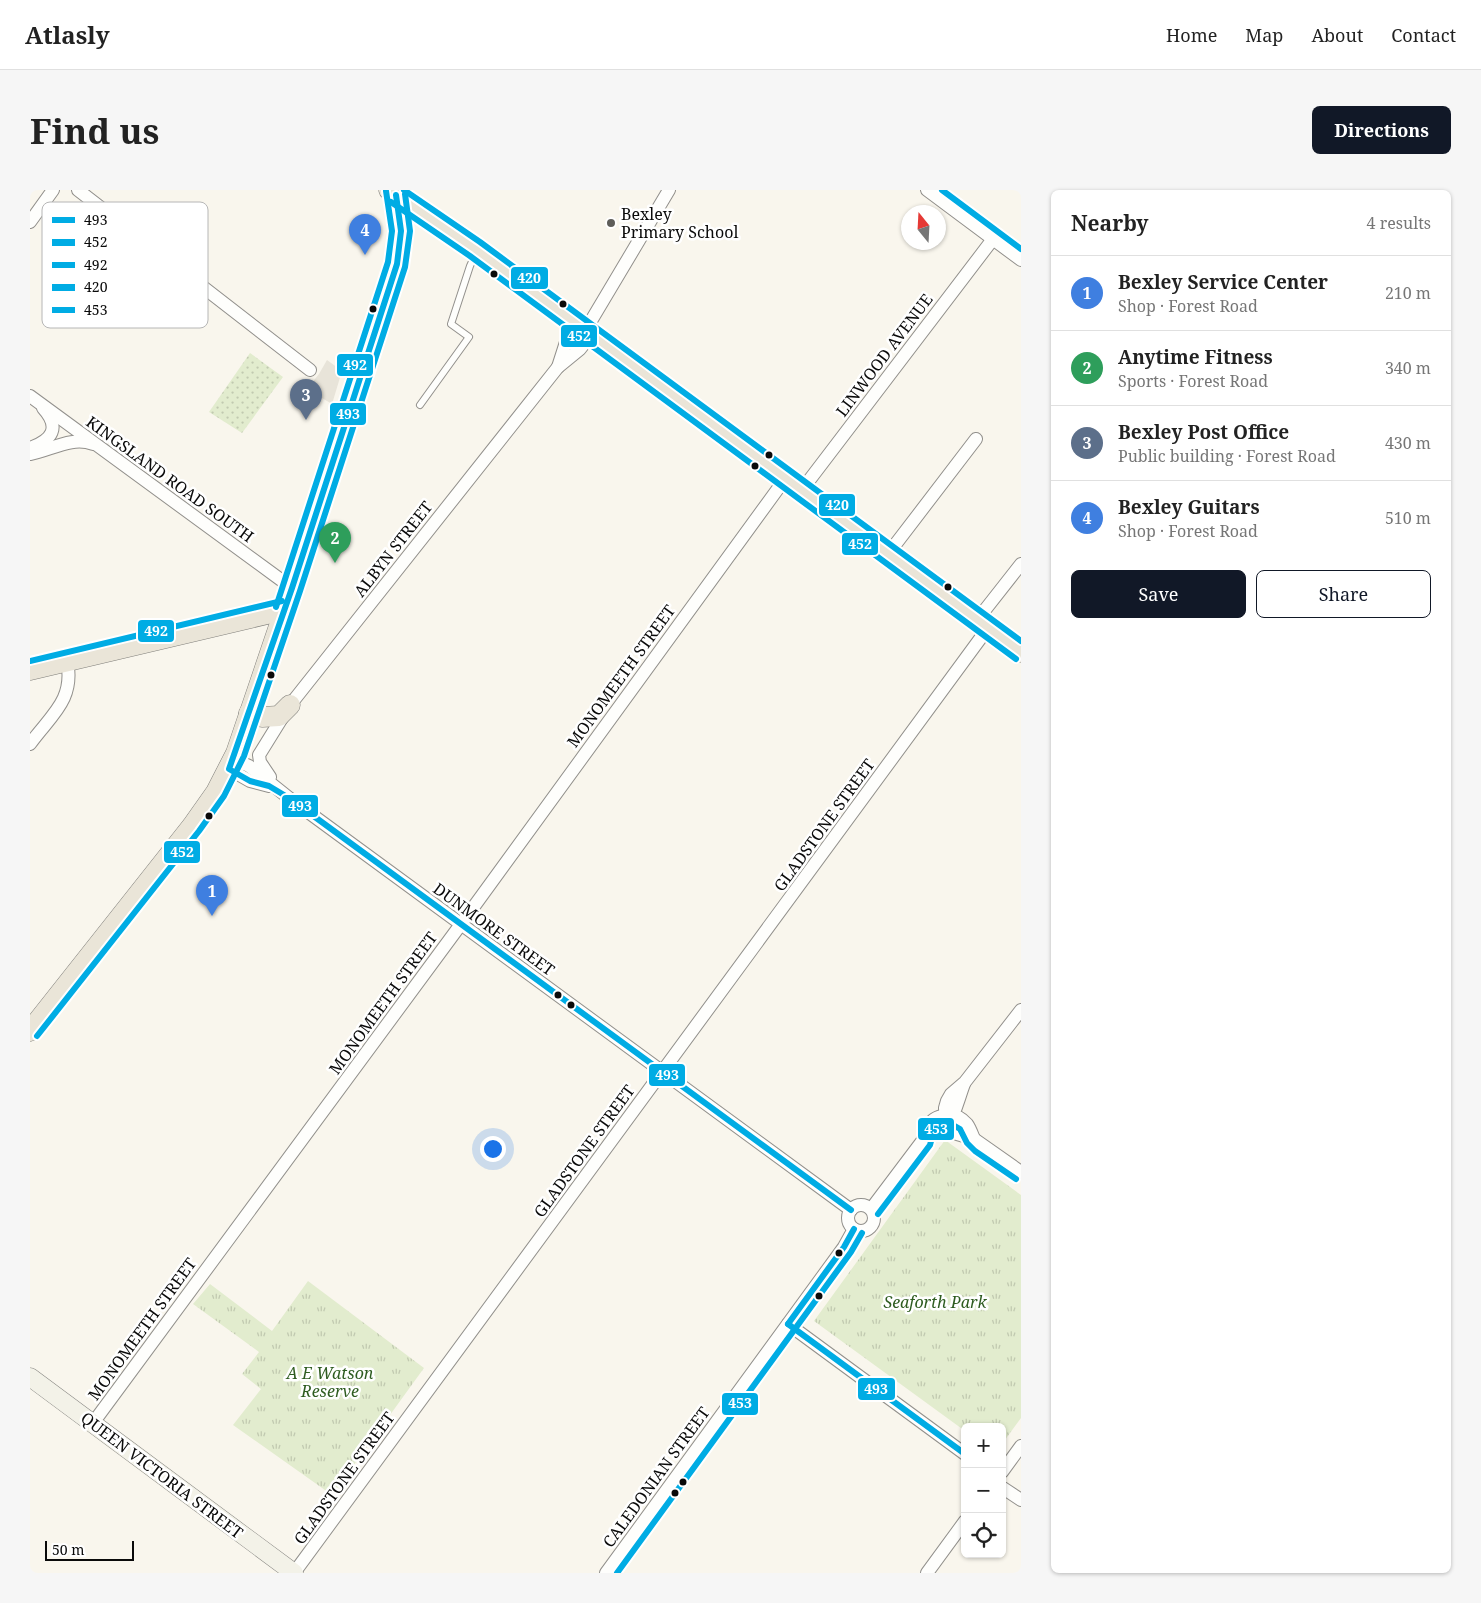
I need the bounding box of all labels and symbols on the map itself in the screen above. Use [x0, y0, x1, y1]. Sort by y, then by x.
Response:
legend [42, 202, 208, 328]
place label: Bexley Primary School [621, 203, 738, 243]
north arrow [901, 205, 946, 250]
text: 493 [84, 210, 108, 229]
pin: 4 [349, 214, 381, 255]
marker: Bexley Primary School [605, 217, 617, 229]
text: 452 [84, 232, 107, 251]
text: 492 [84, 255, 107, 274]
line badge: 420 [510, 266, 549, 290]
text: 420 [517, 268, 541, 287]
unlabelled marker [489, 269, 499, 279]
text: 420 [84, 277, 108, 296]
street label: LINWOOD AVENUE [831, 289, 937, 421]
unlabelled marker [558, 299, 568, 309]
text: 453 [84, 300, 108, 319]
unlabelled marker [368, 304, 378, 314]
line badge: 452 [560, 324, 598, 348]
text: 452 [567, 326, 591, 345]
line badge: 492 [336, 353, 374, 377]
text: 492 [343, 355, 367, 374]
pin: 3 [290, 379, 322, 420]
line badge: 493 [329, 402, 367, 426]
text: 493 [336, 404, 360, 423]
street label: KINGSLAND ROAD SOUTH [82, 411, 258, 547]
unlabelled marker [764, 450, 774, 460]
unlabelled marker [750, 461, 760, 471]
line badge: 420 [818, 493, 856, 517]
text: 420 [825, 495, 849, 514]
street label: ALBYN STREET [349, 496, 437, 601]
pin: 2 [319, 522, 351, 563]
line badge: 452 [841, 532, 879, 556]
text: 452 [848, 534, 872, 553]
unlabelled marker [943, 582, 953, 592]
street label: MONOMEETH STREET [562, 600, 680, 752]
line badge: 492 [137, 619, 175, 643]
text: 492 [144, 621, 168, 640]
unlabelled marker [266, 670, 276, 680]
street label: GLADSTONE STREET [768, 754, 880, 896]
line badge: 493 [281, 794, 319, 818]
text: 493 [288, 796, 312, 815]
unlabelled marker [204, 811, 214, 821]
line badge: 452 [163, 840, 201, 864]
text: 452 [170, 842, 194, 861]
pin: 1 [196, 875, 228, 916]
street label: DUNMORE STREET [429, 877, 559, 981]
street label: MONOMEETH STREET [324, 927, 442, 1079]
unlabelled marker [553, 990, 563, 1000]
unlabelled marker [566, 1000, 576, 1010]
line badge: 493 [648, 1063, 686, 1087]
text: 493 [655, 1065, 679, 1084]
street label: GLADSTONE STREET [528, 1080, 640, 1222]
line badge: 453 [917, 1117, 955, 1141]
text: 453 [924, 1119, 948, 1138]
your location [480, 1136, 506, 1162]
unlabelled marker [834, 1248, 844, 1258]
street label: MONOMEETH STREET [83, 1253, 201, 1405]
unlabelled marker [814, 1291, 824, 1301]
park label: Seaforth Park [883, 1291, 987, 1313]
park label: A E Watson Reserve [286, 1362, 374, 1402]
line badge: 493 [857, 1377, 896, 1401]
text: 493 [864, 1379, 888, 1398]
line badge: 453 [721, 1392, 759, 1416]
text: 453 [728, 1393, 752, 1412]
street label: CALEDONIAN STREET [598, 1402, 715, 1552]
street label: QUEEN VICTORIA STREET [76, 1407, 248, 1543]
street label: GLADSTONE STREET [288, 1407, 400, 1549]
unlabelled marker [678, 1477, 688, 1487]
unlabelled marker [670, 1488, 680, 1498]
scale bar [45, 1538, 134, 1561]

